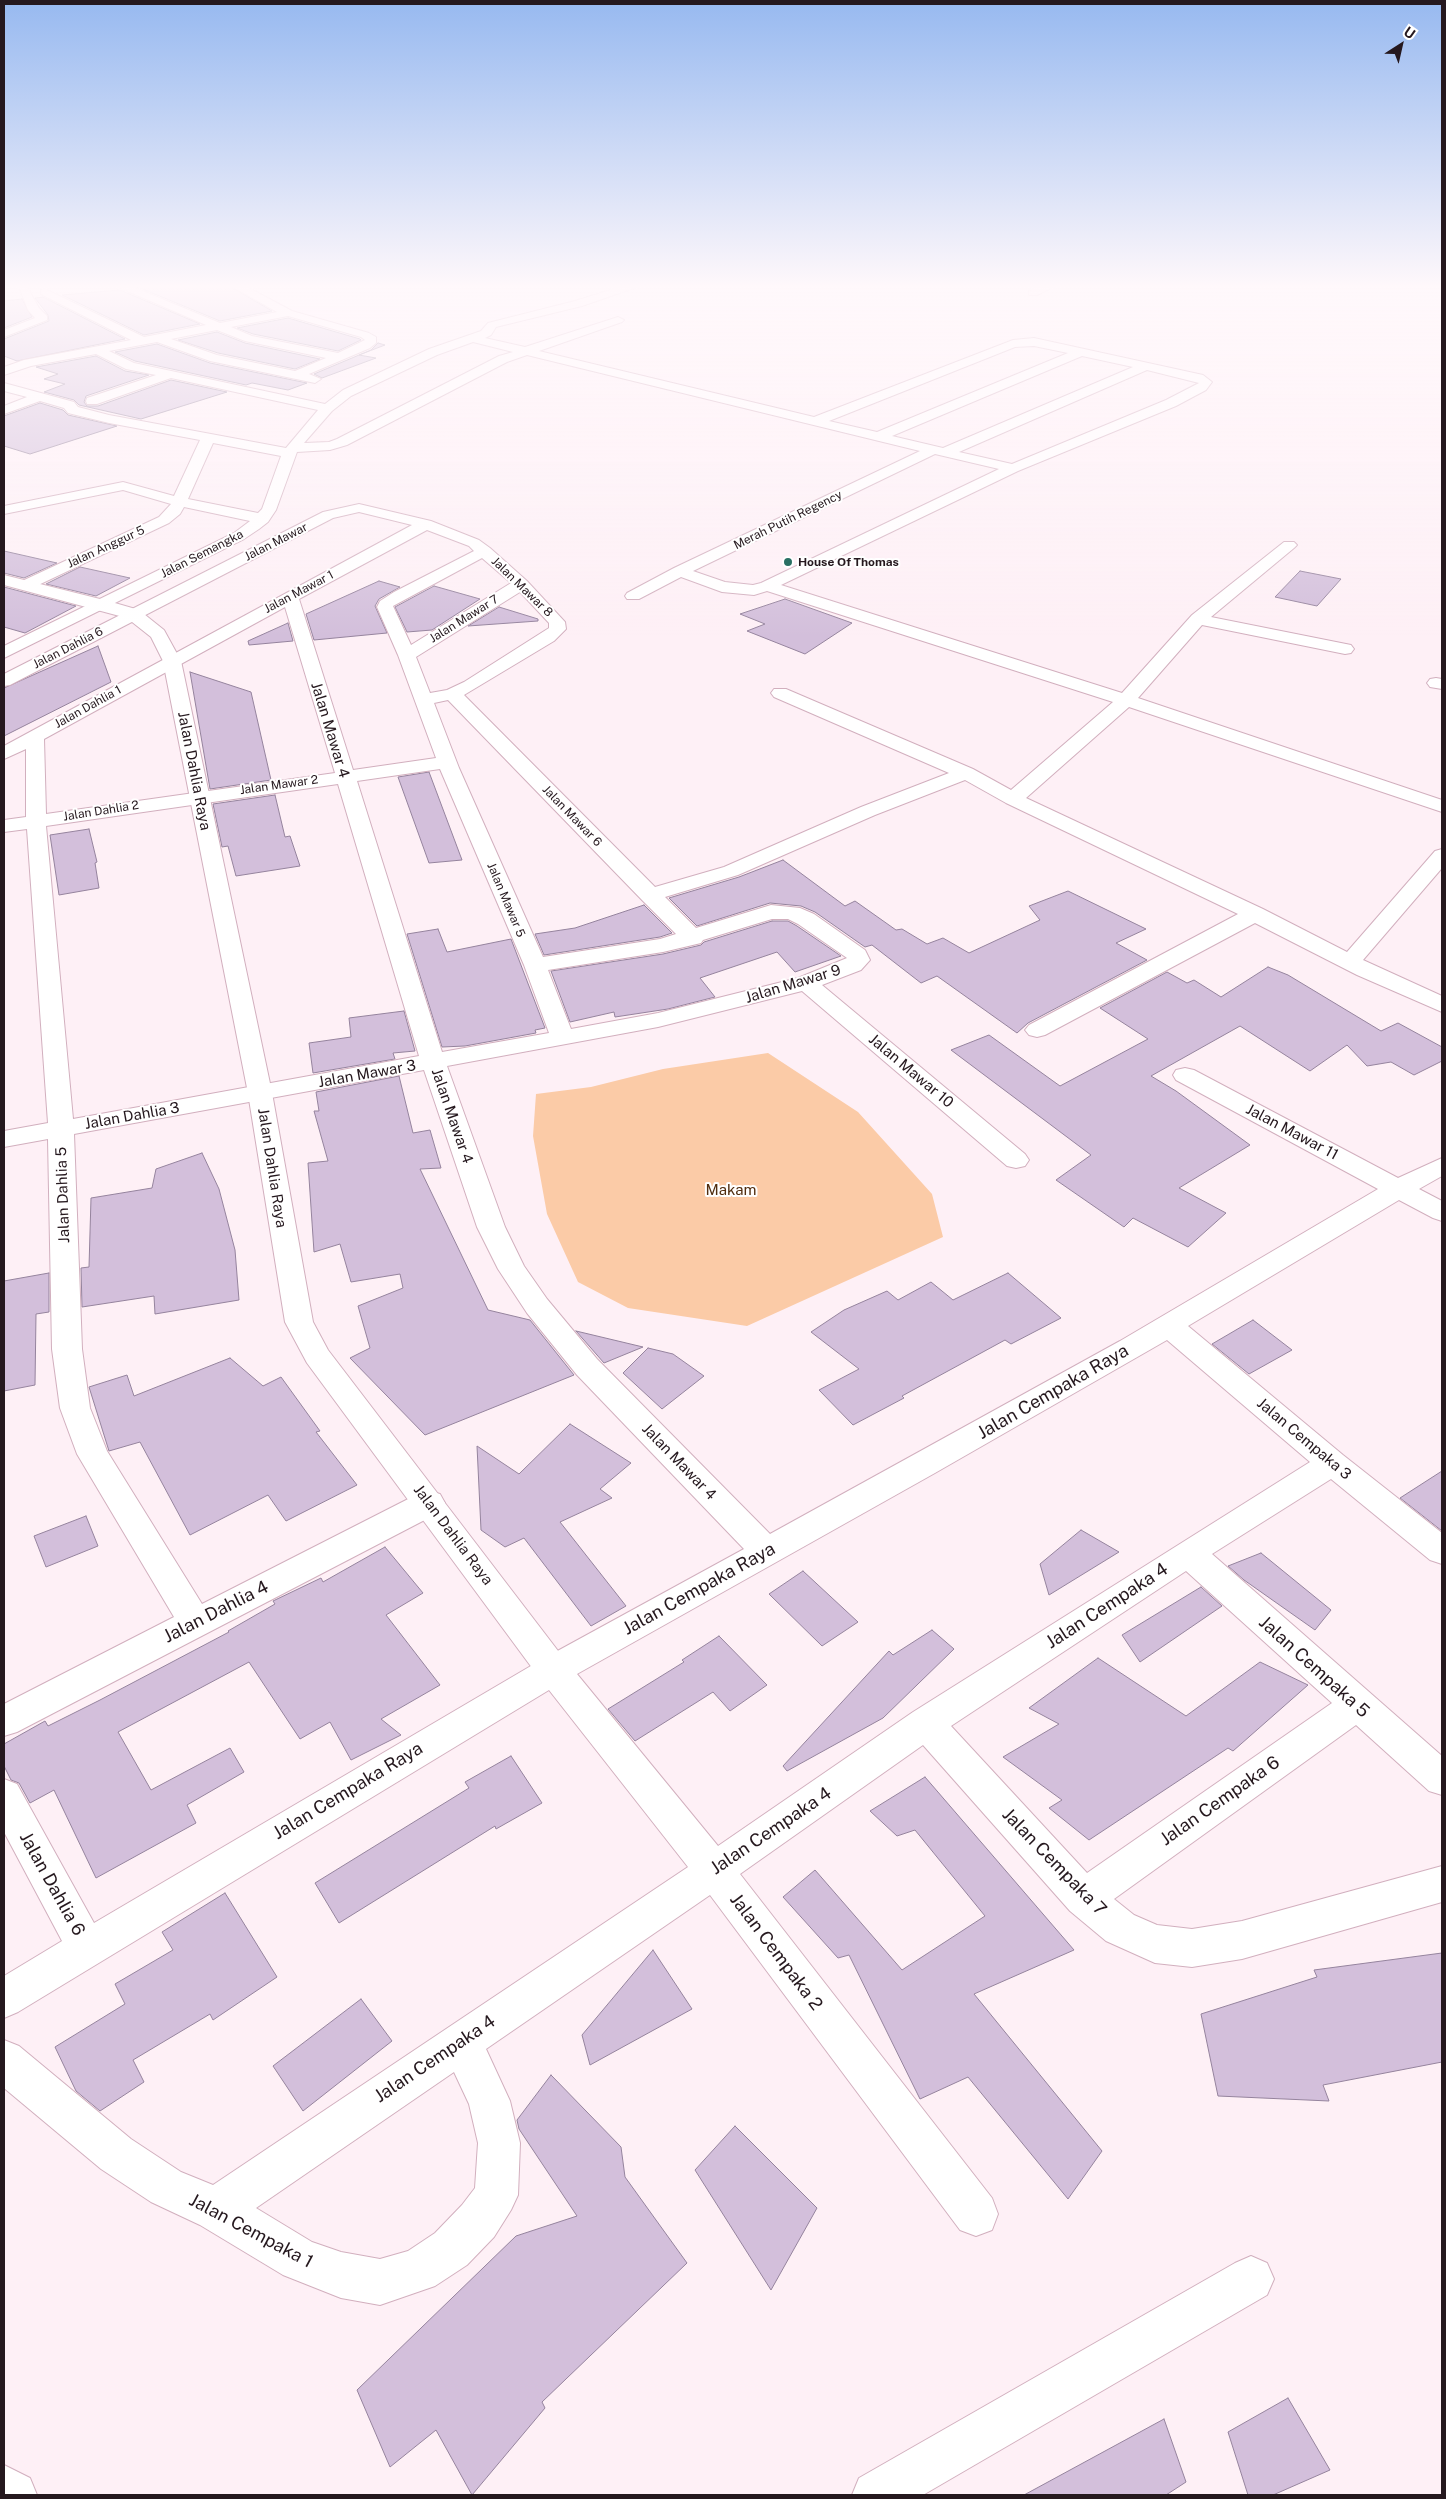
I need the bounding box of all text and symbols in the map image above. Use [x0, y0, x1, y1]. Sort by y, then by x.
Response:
north arrow [1376, 20, 1426, 70]
text: U [1401, 23, 1418, 42]
street label: Merah Putih Regency [731, 487, 845, 553]
street label: Jalan Mawar [242, 520, 310, 564]
street label: Jalan Anggur 5 [65, 523, 147, 571]
street label: Jalan Semangka [158, 527, 246, 581]
street label: Jalan Mawar 8 [488, 554, 556, 620]
place label: House Of Thomas [798, 555, 899, 569]
marker: House Of Thomas [782, 556, 794, 568]
street label: Jalan Mawar 1 [262, 568, 336, 616]
street label: Jalan Mawar 7 [427, 592, 501, 646]
street label: Jalan Dahlia 6 [31, 624, 105, 672]
street label: Jalan Mawar 4 [307, 680, 353, 780]
street label: Jalan Dahlia 1 [52, 683, 124, 731]
street label: Jalan Dahlia Raya [174, 710, 214, 832]
street label: Jalan Mawar 2 [239, 772, 319, 798]
street label: Jalan Mawar 6 [539, 782, 605, 850]
street label: Jalan Dahlia 2 [62, 798, 140, 824]
street label: Jalan Mawar 5 [484, 861, 528, 939]
street label: Jalan Mawar 9 [743, 961, 843, 1007]
street label: Jalan Mawar 10 [865, 1030, 957, 1112]
street label: Jalan Mawar 3 [317, 1057, 417, 1091]
street label: Jalan Mawar 4 [427, 1066, 477, 1166]
street label: Jalan Dahlia 3 [83, 1099, 181, 1133]
street label: Jalan Mawar 11 [1243, 1100, 1341, 1164]
street label: Jalan Dahlia Raya [254, 1107, 290, 1229]
street label: Jalan Dahlia 5 [52, 1147, 74, 1243]
park label: Makam [705, 1181, 757, 1199]
street label: Jalan Cempaka Raya [974, 1340, 1132, 1444]
street label: Jalan Cempaka 3 [1253, 1394, 1355, 1484]
street label: Jalan Mawar 4 [638, 1420, 720, 1504]
street label: Jalan Dahlia Raya [409, 1481, 497, 1589]
street label: Jalan Cempaka Raya [619, 1538, 779, 1640]
street label: Jalan Cempaka 4 [1042, 1558, 1172, 1654]
street label: Jalan Dahlia 4 [160, 1576, 272, 1648]
street label: Jalan Cempaka 5 [1254, 1612, 1374, 1722]
street label: Jalan Cempaka Raya [269, 1738, 427, 1844]
street label: Jalan Cempaka 6 [1156, 1752, 1284, 1850]
street label: Jalan Cempaka 4 [706, 1783, 836, 1879]
street label: Jalan Cempaka 7 [997, 1804, 1111, 1920]
street label: Jalan Dahlia 6 [15, 1828, 89, 1940]
street label: Jalan Cempaka 2 [725, 1889, 827, 2015]
street label: Jalan Cempaka 4 [370, 2011, 500, 2107]
street label: Jalan Cempaka 1 [185, 2189, 317, 2273]

